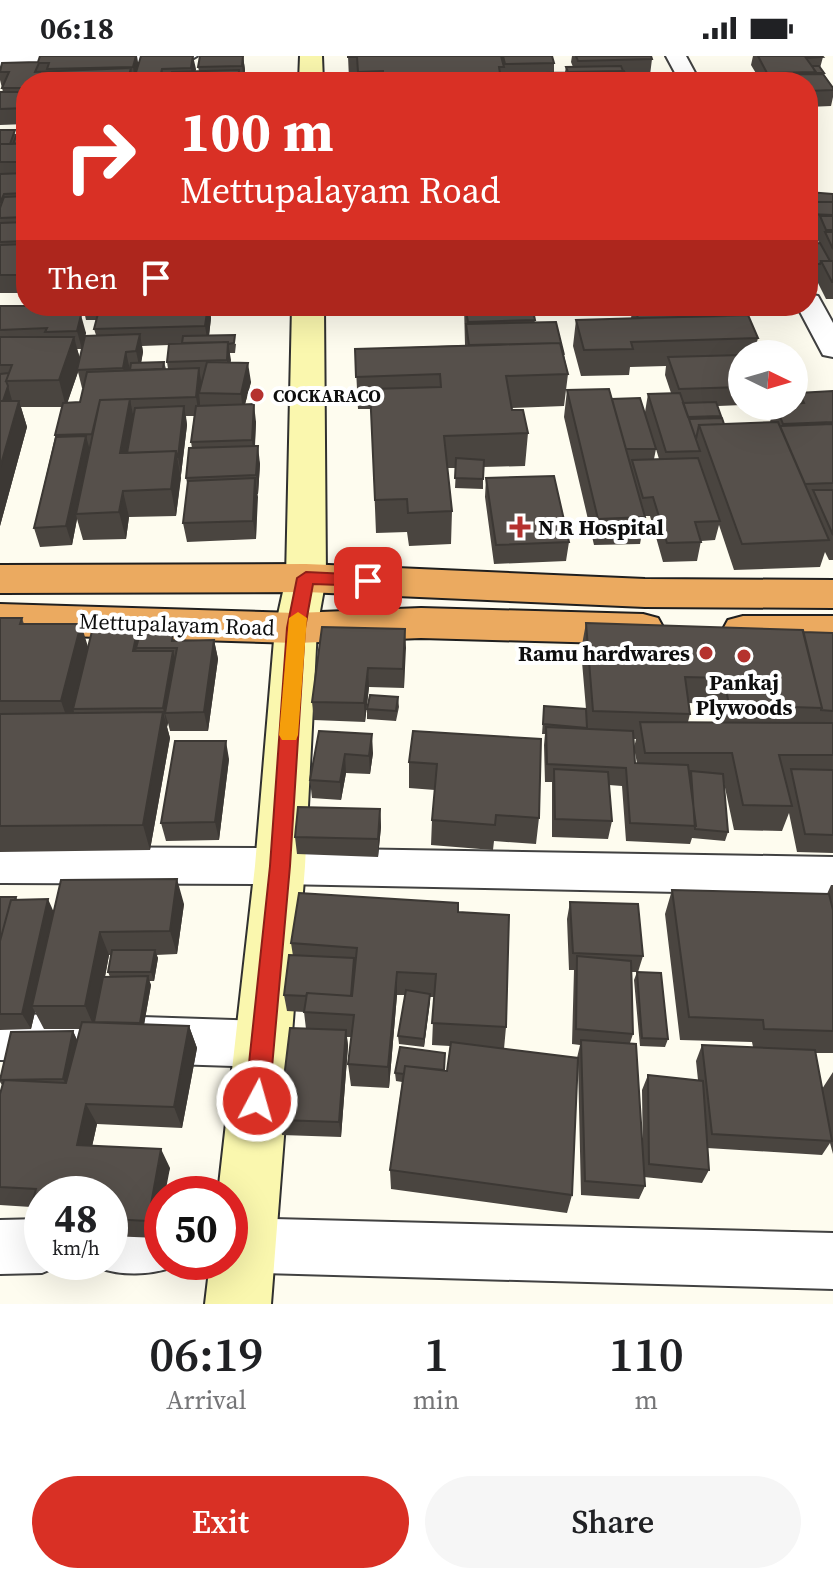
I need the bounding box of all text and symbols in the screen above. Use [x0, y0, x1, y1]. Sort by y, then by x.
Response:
text: 06:18 [40, 8, 114, 49]
text: 100 m [180, 93, 334, 170]
icon: right [48, 104, 152, 208]
text: Mettupalayam Road [180, 166, 501, 215]
icon: arrive [134, 256, 178, 300]
text: Then [48, 258, 118, 299]
north arrow [728, 340, 808, 420]
map controls [728, 340, 808, 420]
place label: COCKARACO [273, 383, 381, 408]
marker: COCKARACO [248, 386, 266, 404]
place label: N R Hospital [538, 512, 664, 542]
marker: N R Hospital [509, 516, 531, 538]
pin [334, 547, 402, 615]
icon: arrive [346, 559, 390, 603]
street label: Mettupalayam Road [79, 606, 276, 642]
place label: Ramu hardwares [518, 638, 690, 668]
marker: Ramu hardwares [697, 644, 715, 662]
marker: Pankaj Plywoods [735, 647, 753, 665]
place label: Pankaj Plywoods [696, 667, 792, 722]
position arrow [215, 1059, 299, 1143]
speed limit sign: 50 [144, 1176, 248, 1280]
text: 48 [54, 1191, 98, 1245]
text: km/h [52, 1234, 100, 1262]
text: 06:19 [149, 1321, 263, 1387]
text: 1 [424, 1321, 449, 1387]
text: 110 [609, 1321, 684, 1387]
text: Arrival [166, 1382, 247, 1418]
text: min [413, 1382, 460, 1418]
text: m [635, 1382, 658, 1418]
button: Exit [32, 1476, 409, 1568]
button: Share [425, 1476, 801, 1568]

